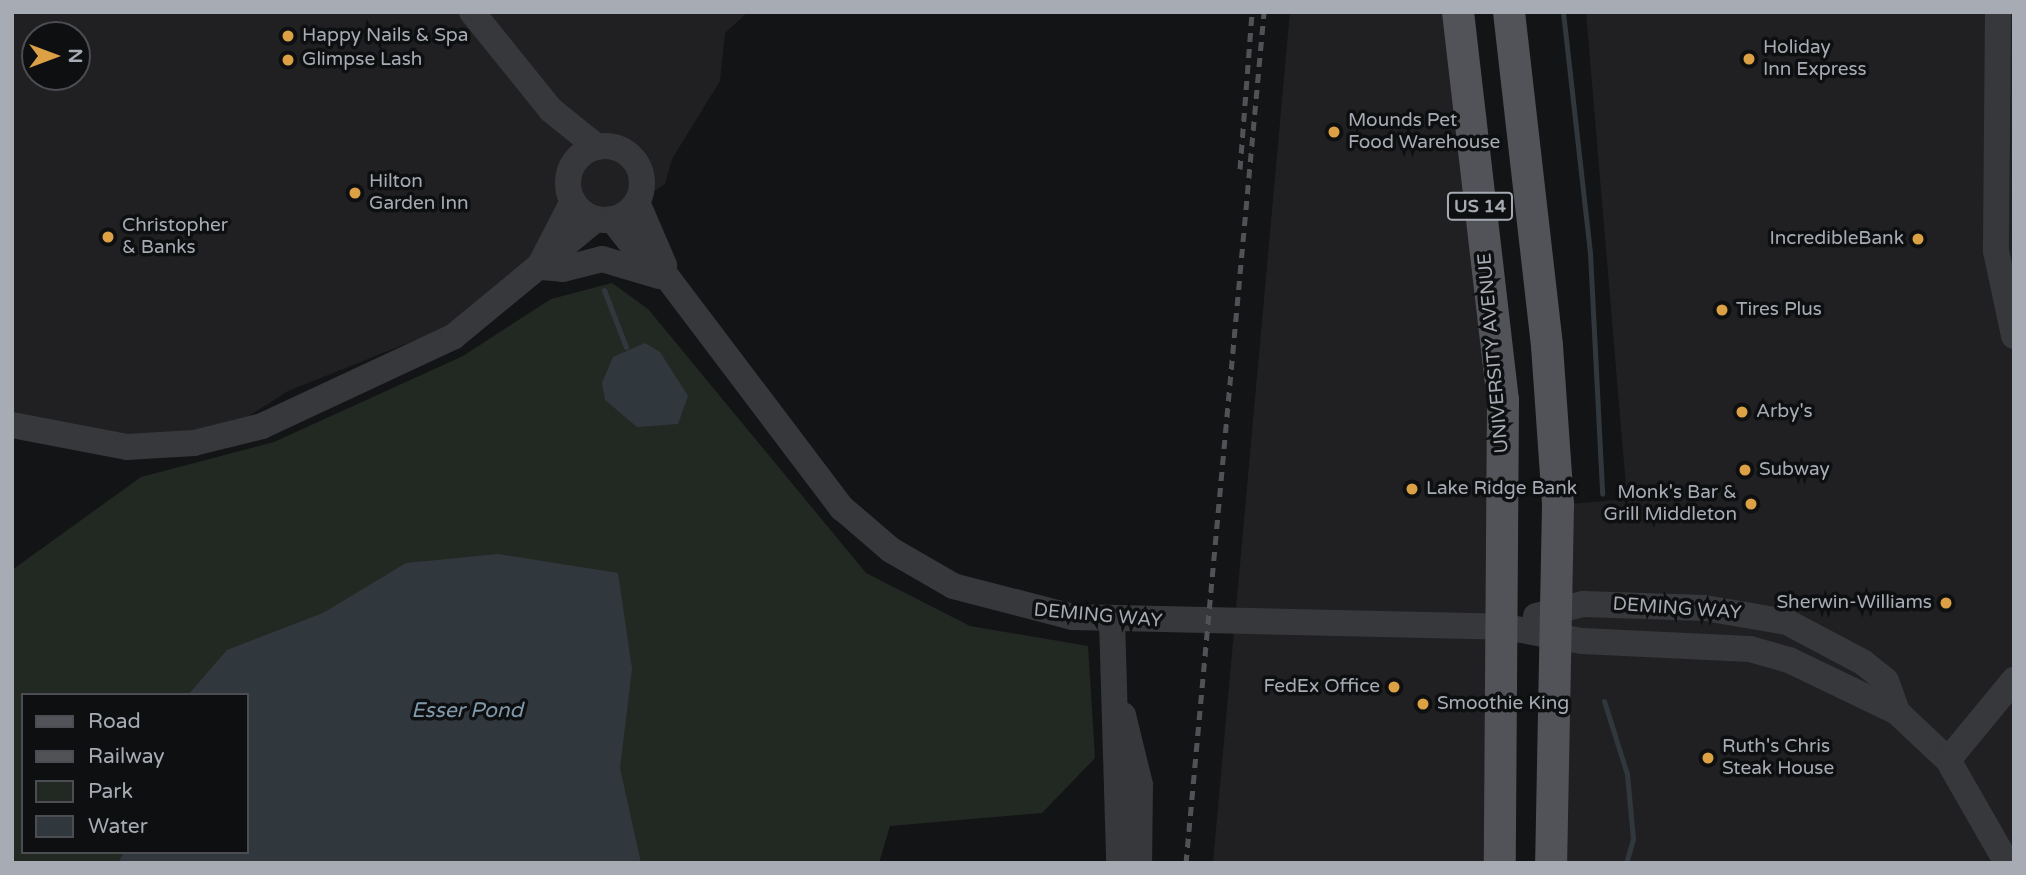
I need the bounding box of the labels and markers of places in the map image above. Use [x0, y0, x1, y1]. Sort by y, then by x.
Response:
place label: Happy Nails & Spa [302, 25, 469, 47]
marker: Happy Nails & Spa [280, 28, 296, 44]
place label: Holiday Inn Express [1763, 37, 1867, 81]
place label: Glimpse Lash [302, 49, 422, 71]
marker: Holiday Inn Express [1741, 51, 1757, 67]
marker: Glimpse Lash [280, 52, 296, 68]
place label: Mounds Pet Food Warehouse [1348, 110, 1500, 154]
marker: Mounds Pet Food Warehouse [1326, 124, 1342, 140]
place label: Hilton Garden Inn [369, 171, 469, 215]
marker: Hilton Garden Inn [347, 185, 363, 201]
place label: Christopher & Banks [122, 215, 228, 259]
place label: IncredibleBank [1770, 228, 1904, 250]
marker: Christopher & Banks [100, 229, 116, 245]
marker: IncredibleBank [1910, 231, 1926, 247]
place label: Tires Plus [1736, 299, 1822, 321]
marker: Tires Plus [1714, 302, 1730, 318]
place label: Arby's [1756, 401, 1813, 423]
marker: Arby's [1734, 404, 1750, 420]
place label: Subway [1759, 459, 1830, 481]
marker: Subway [1737, 462, 1753, 478]
place label: Lake Ridge Bank [1426, 478, 1577, 500]
marker: Lake Ridge Bank [1404, 481, 1420, 497]
place label: Monk's Bar & Grill Middleton [1604, 482, 1737, 526]
marker: Monk's Bar & Grill Middleton [1743, 496, 1759, 512]
place label: Sherwin-Williams [1777, 592, 1932, 614]
marker: Sherwin-Williams [1938, 595, 1954, 611]
place label: FedEx Office [1263, 676, 1380, 698]
marker: FedEx Office [1386, 679, 1402, 695]
place label: Smoothie King [1437, 693, 1569, 715]
marker: Smoothie King [1415, 696, 1431, 712]
place label: Ruth's Chris Steak House [1722, 736, 1834, 780]
marker: Ruth's Chris Steak House [1700, 750, 1716, 766]

